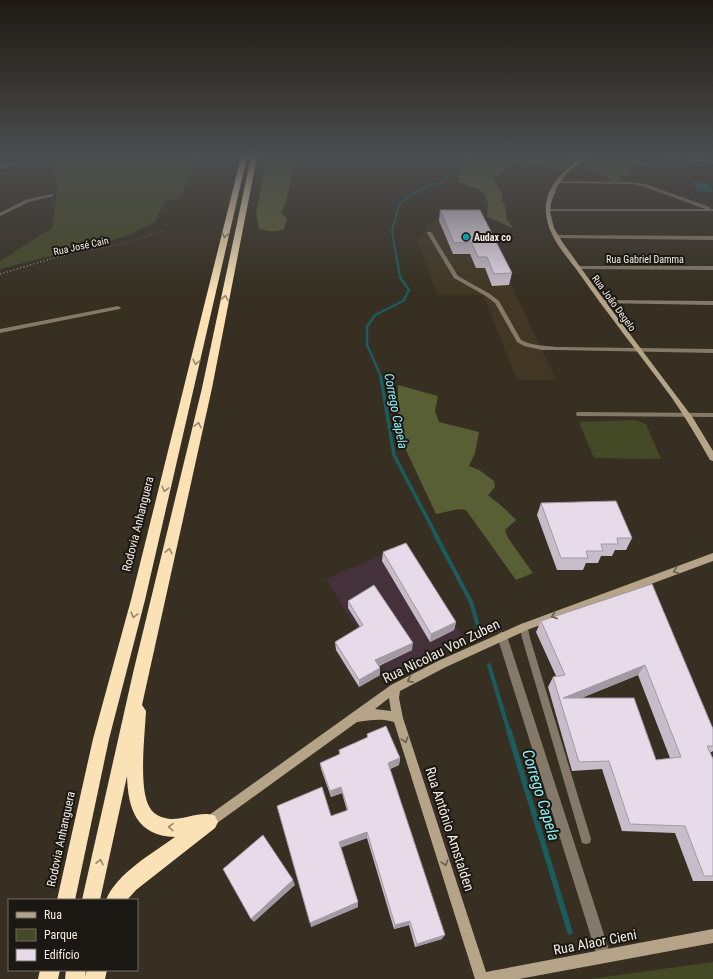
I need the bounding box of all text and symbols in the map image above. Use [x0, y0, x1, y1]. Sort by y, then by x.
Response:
one-way arrow [221, 232, 230, 239]
marker: Audax co [461, 232, 471, 242]
place label: Audax co [474, 232, 511, 243]
street label: Rua José Cain [52, 235, 110, 257]
street label: Rua Gabriel Damma [606, 254, 684, 265]
street label: Rua João Degelo [590, 273, 638, 333]
one-way arrow [220, 294, 228, 301]
one-way arrow [192, 359, 200, 365]
water label: Corrego Capela [381, 372, 411, 450]
one-way arrow [194, 422, 202, 428]
street label: Rodovia Anhanguera [119, 475, 157, 573]
one-way arrow [162, 485, 170, 492]
one-way arrow [164, 548, 172, 555]
one-way arrow [673, 566, 680, 574]
one-way arrow [130, 611, 139, 618]
one-way arrow [551, 611, 558, 619]
street label: Rua Nicolau Von Zuben [380, 616, 502, 686]
one-way arrow [407, 675, 414, 683]
one-way arrow [400, 736, 408, 743]
water label: Corrego Capela [518, 747, 564, 843]
street label: Rua Antônio Amstalden [422, 765, 478, 893]
street label: Rodovia Anhanguera [44, 790, 78, 888]
one-way arrow [168, 823, 174, 831]
one-way arrow [95, 859, 103, 865]
one-way arrow [440, 860, 449, 867]
legend [8, 899, 138, 971]
text: Rua [44, 908, 62, 922]
street label: Rua Alaor Cieni [552, 926, 638, 958]
text: Parque [44, 928, 78, 942]
text: Edifício [44, 948, 80, 962]

